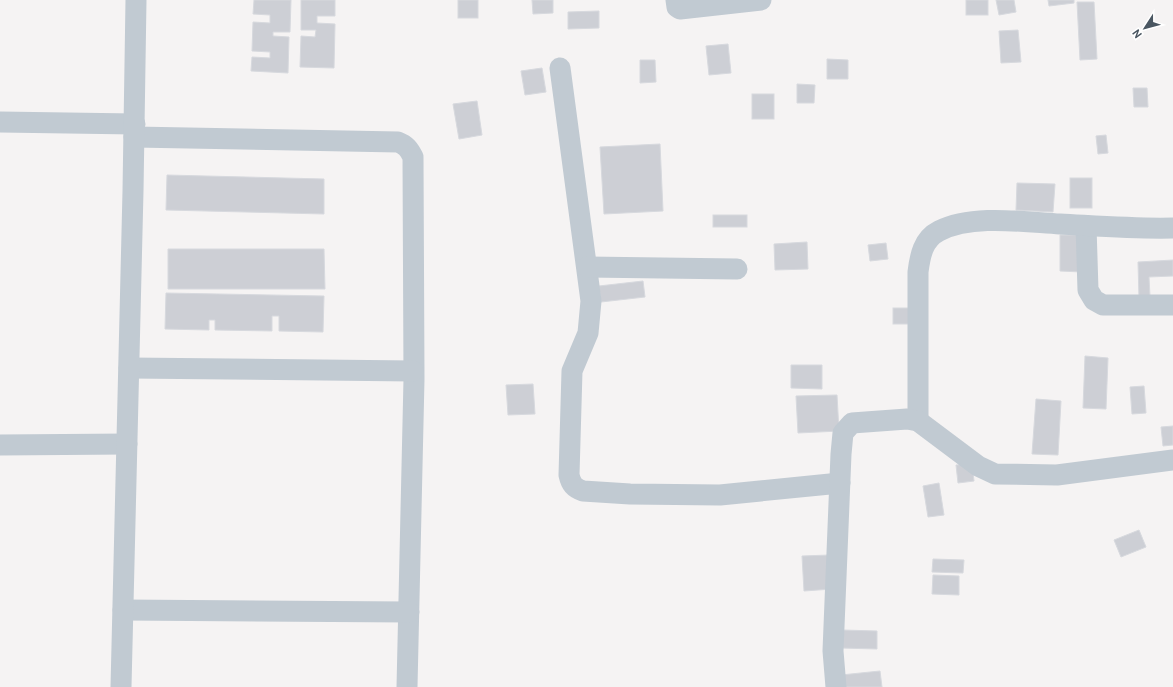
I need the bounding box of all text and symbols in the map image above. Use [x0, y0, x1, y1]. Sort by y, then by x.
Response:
north arrow [1125, 8, 1165, 48]
text: N [1130, 26, 1146, 41]

